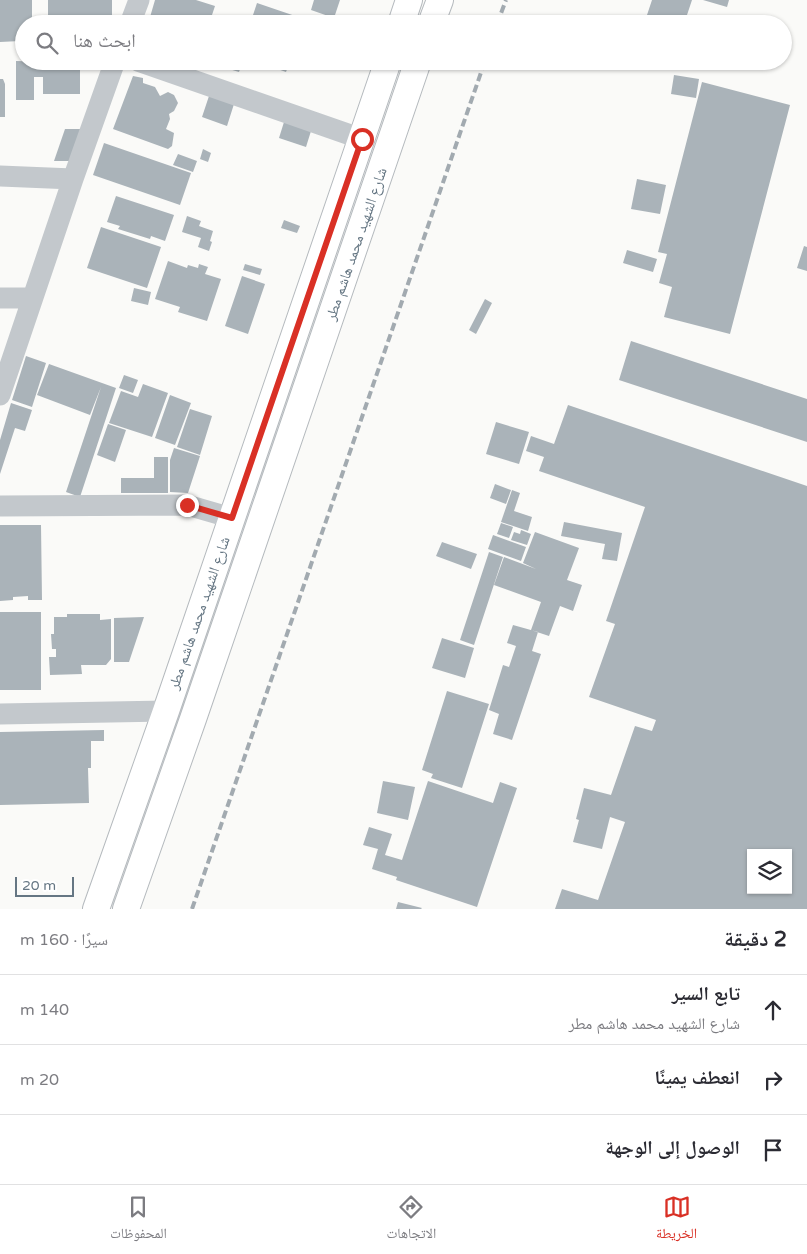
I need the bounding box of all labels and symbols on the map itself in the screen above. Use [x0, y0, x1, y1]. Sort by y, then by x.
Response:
route start [351, 128, 374, 151]
street label: شارع الشهيد محمد هاشم مطر [321, 165, 392, 324]
route end [176, 494, 199, 517]
street label: شارع الشهيد محمد هاشم مطر [164, 534, 235, 693]
scale bar [15, 874, 74, 897]

